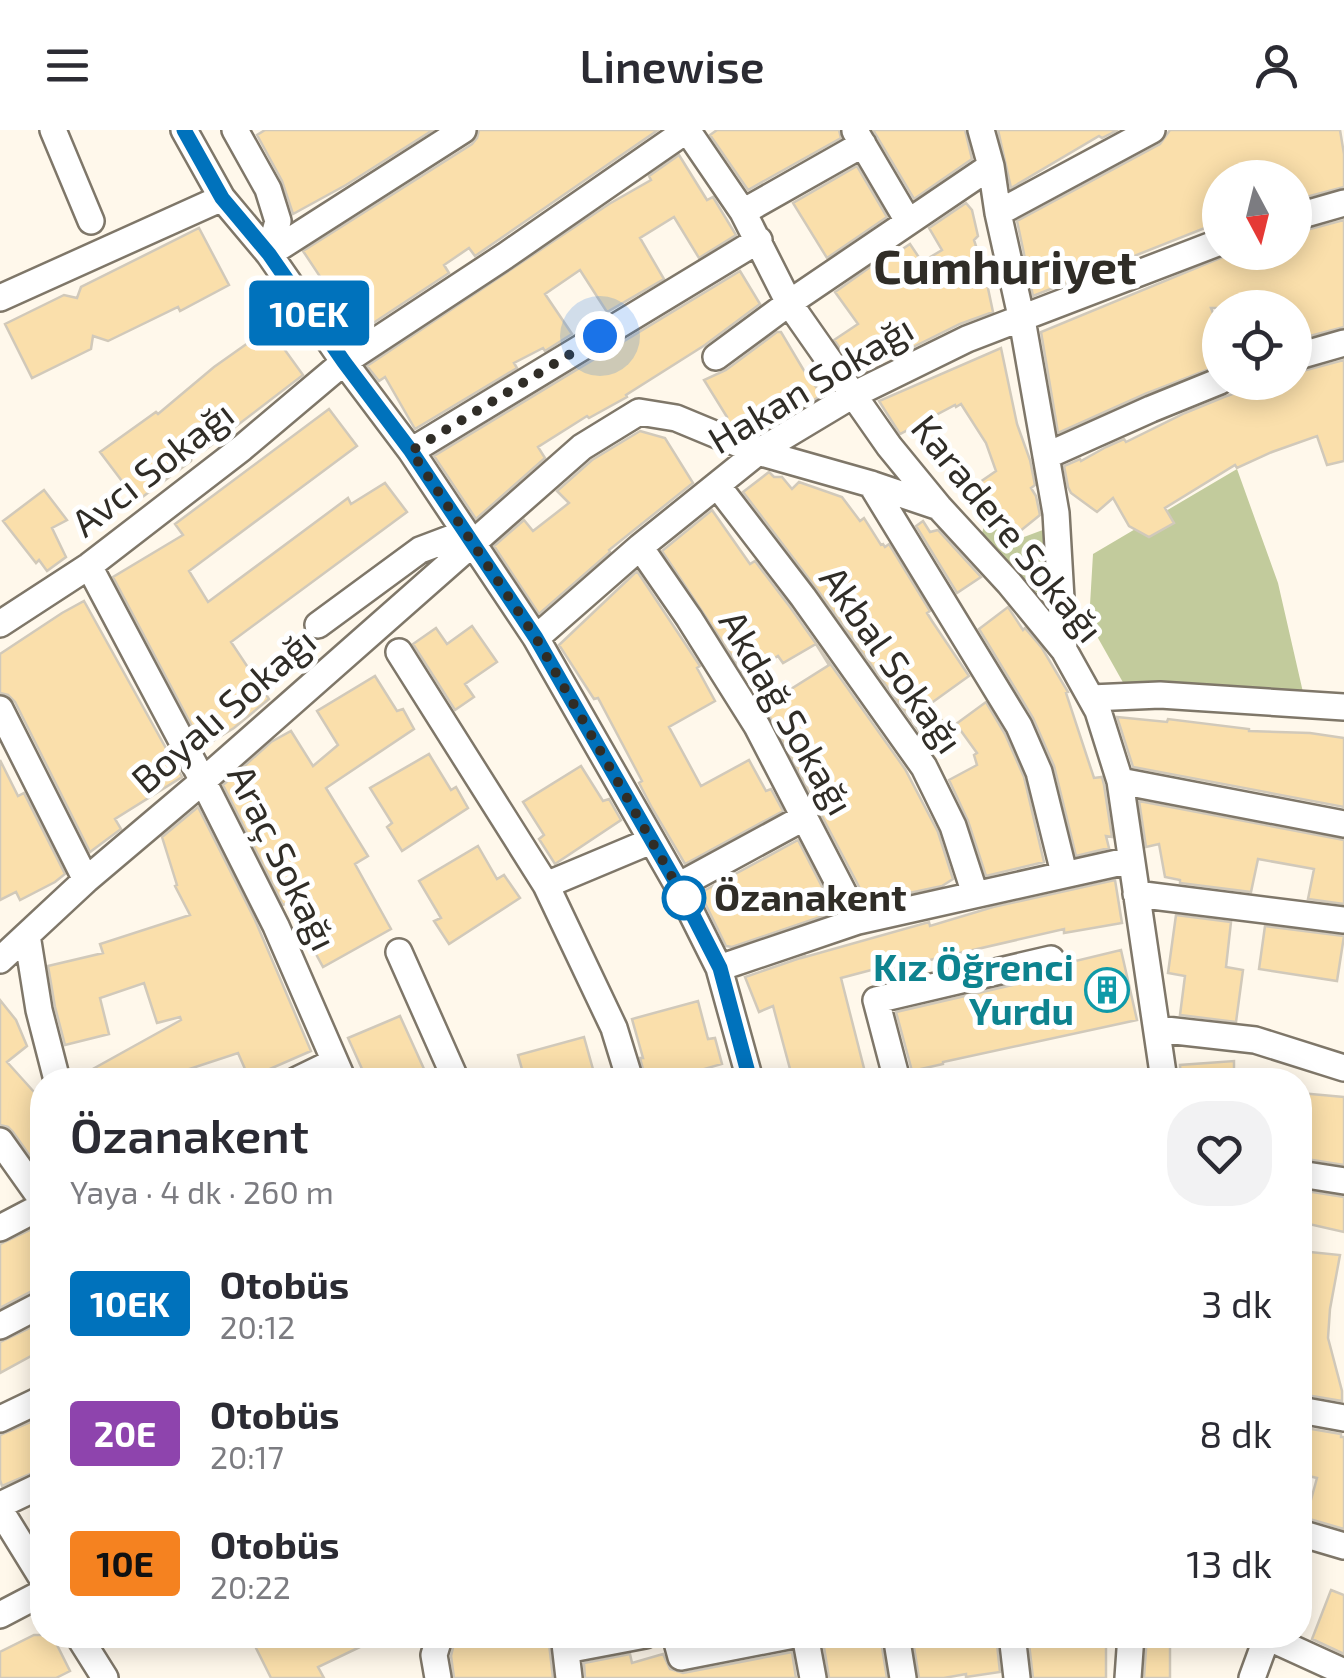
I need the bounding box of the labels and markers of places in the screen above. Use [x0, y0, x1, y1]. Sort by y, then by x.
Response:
place label: Özanakent [714, 873, 907, 919]
marker: Özanakent [663, 877, 705, 919]
place label: Kız Öğrenci Yurdu [873, 943, 1074, 1033]
building icon: Kız Öğrenci Yurdu [1084, 967, 1130, 1013]

